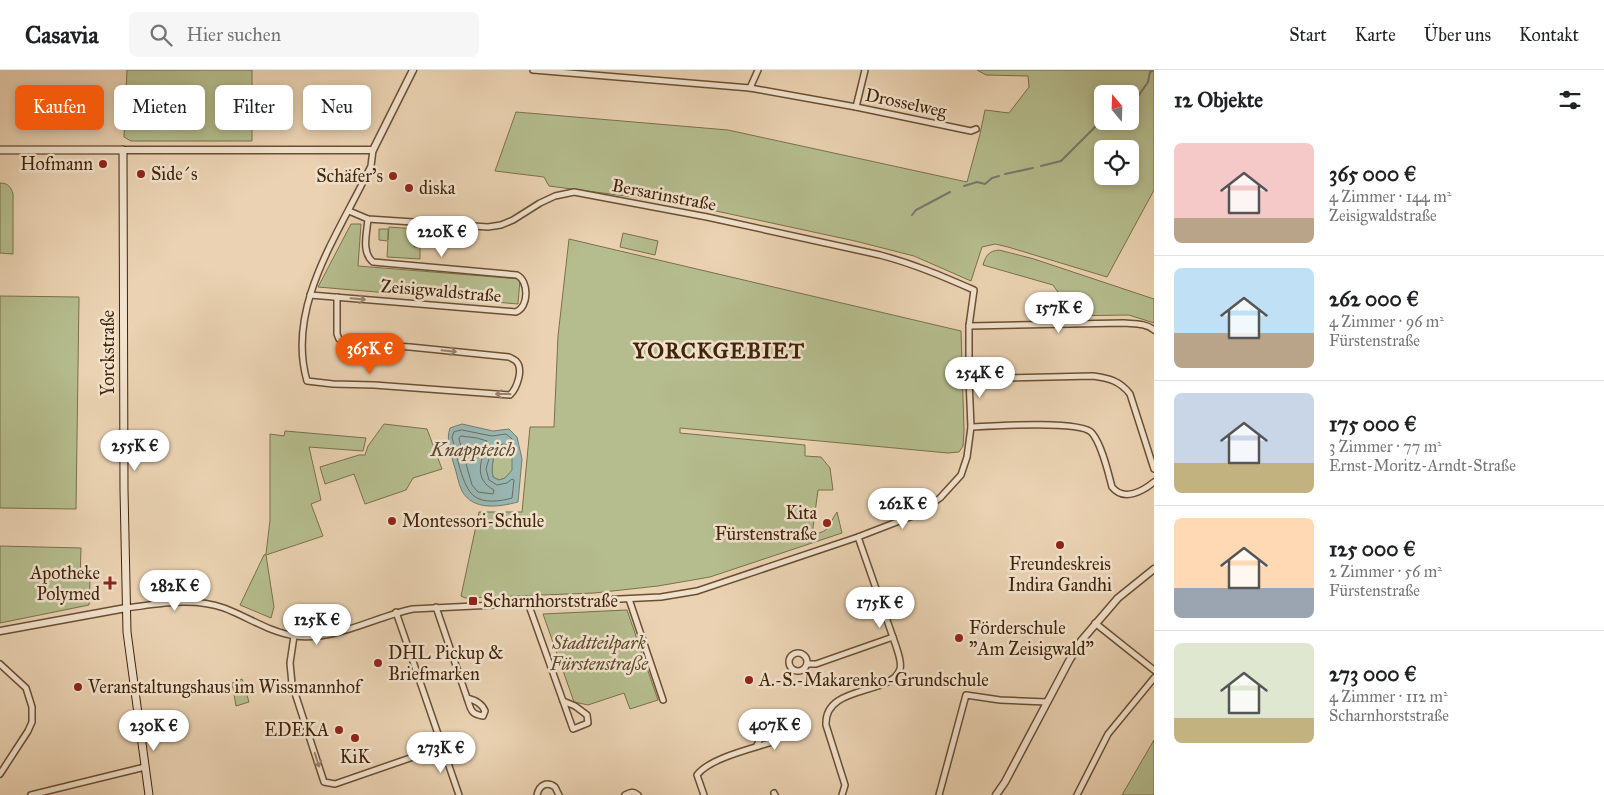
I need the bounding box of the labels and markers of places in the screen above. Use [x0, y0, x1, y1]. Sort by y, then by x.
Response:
place label: Hofmann [20, 153, 93, 175]
marker: Hofmann [97, 158, 109, 170]
place label: Side´s [151, 163, 198, 185]
place label: Schäfer's [316, 165, 383, 187]
marker: Side´s [135, 168, 147, 180]
marker: Schäfer's [387, 170, 399, 182]
place label: diska [419, 177, 456, 199]
marker: diska [403, 182, 415, 194]
pin: 220K € [401, 216, 483, 258]
pin: 157K € [1018, 292, 1100, 334]
pin: 365K € [329, 332, 411, 375]
pin: 254K € [939, 356, 1021, 399]
pin: 255K € [94, 430, 176, 472]
pin: 262K € [862, 488, 944, 530]
place label: Kita Fürstenstraße [715, 502, 817, 545]
place label: Montessori-Schule [402, 510, 544, 532]
marker: Montessori-Schule [386, 515, 398, 527]
marker: Kita Fürstenstraße [821, 517, 833, 529]
marker: Freundeskreis Indira Gandhi [1054, 539, 1066, 551]
place label: Freundeskreis Indira Gandhi [1008, 553, 1112, 596]
place label: Apotheke Polymed [29, 562, 100, 605]
pin: 282K € [134, 570, 216, 612]
marker: Apotheke Polymed [104, 577, 116, 589]
pin: 175K € [839, 586, 921, 629]
place label: Scharnhorststraße [483, 590, 618, 612]
marker: Scharnhorststraße [467, 595, 479, 607]
pin: 125K € [276, 604, 358, 646]
place label: Förderschule "Am Zeisigwald" [969, 617, 1094, 661]
marker: Förderschule "Am Zeisigwald" [953, 632, 965, 644]
place label: DHL Pickup & Briefmarken [388, 642, 504, 685]
marker: DHL Pickup & Briefmarken [372, 657, 384, 669]
place label: A.-S.-Makarenko-Grundschule [758, 669, 989, 691]
marker: A.-S.-Makarenko-Grundschule [743, 674, 755, 686]
place label: Veranstaltungshaus im Wissmannhof [87, 676, 364, 699]
marker: Veranstaltungshaus im Wissmannhof [72, 681, 84, 693]
pin: 407K € [734, 708, 816, 751]
pin: 230K € [113, 710, 195, 752]
place label: EDEKA [264, 719, 329, 741]
marker: EDEKA [333, 724, 345, 736]
marker: KiK [349, 732, 361, 744]
pin: 273K € [400, 732, 482, 774]
place label: KiK [340, 746, 371, 768]

